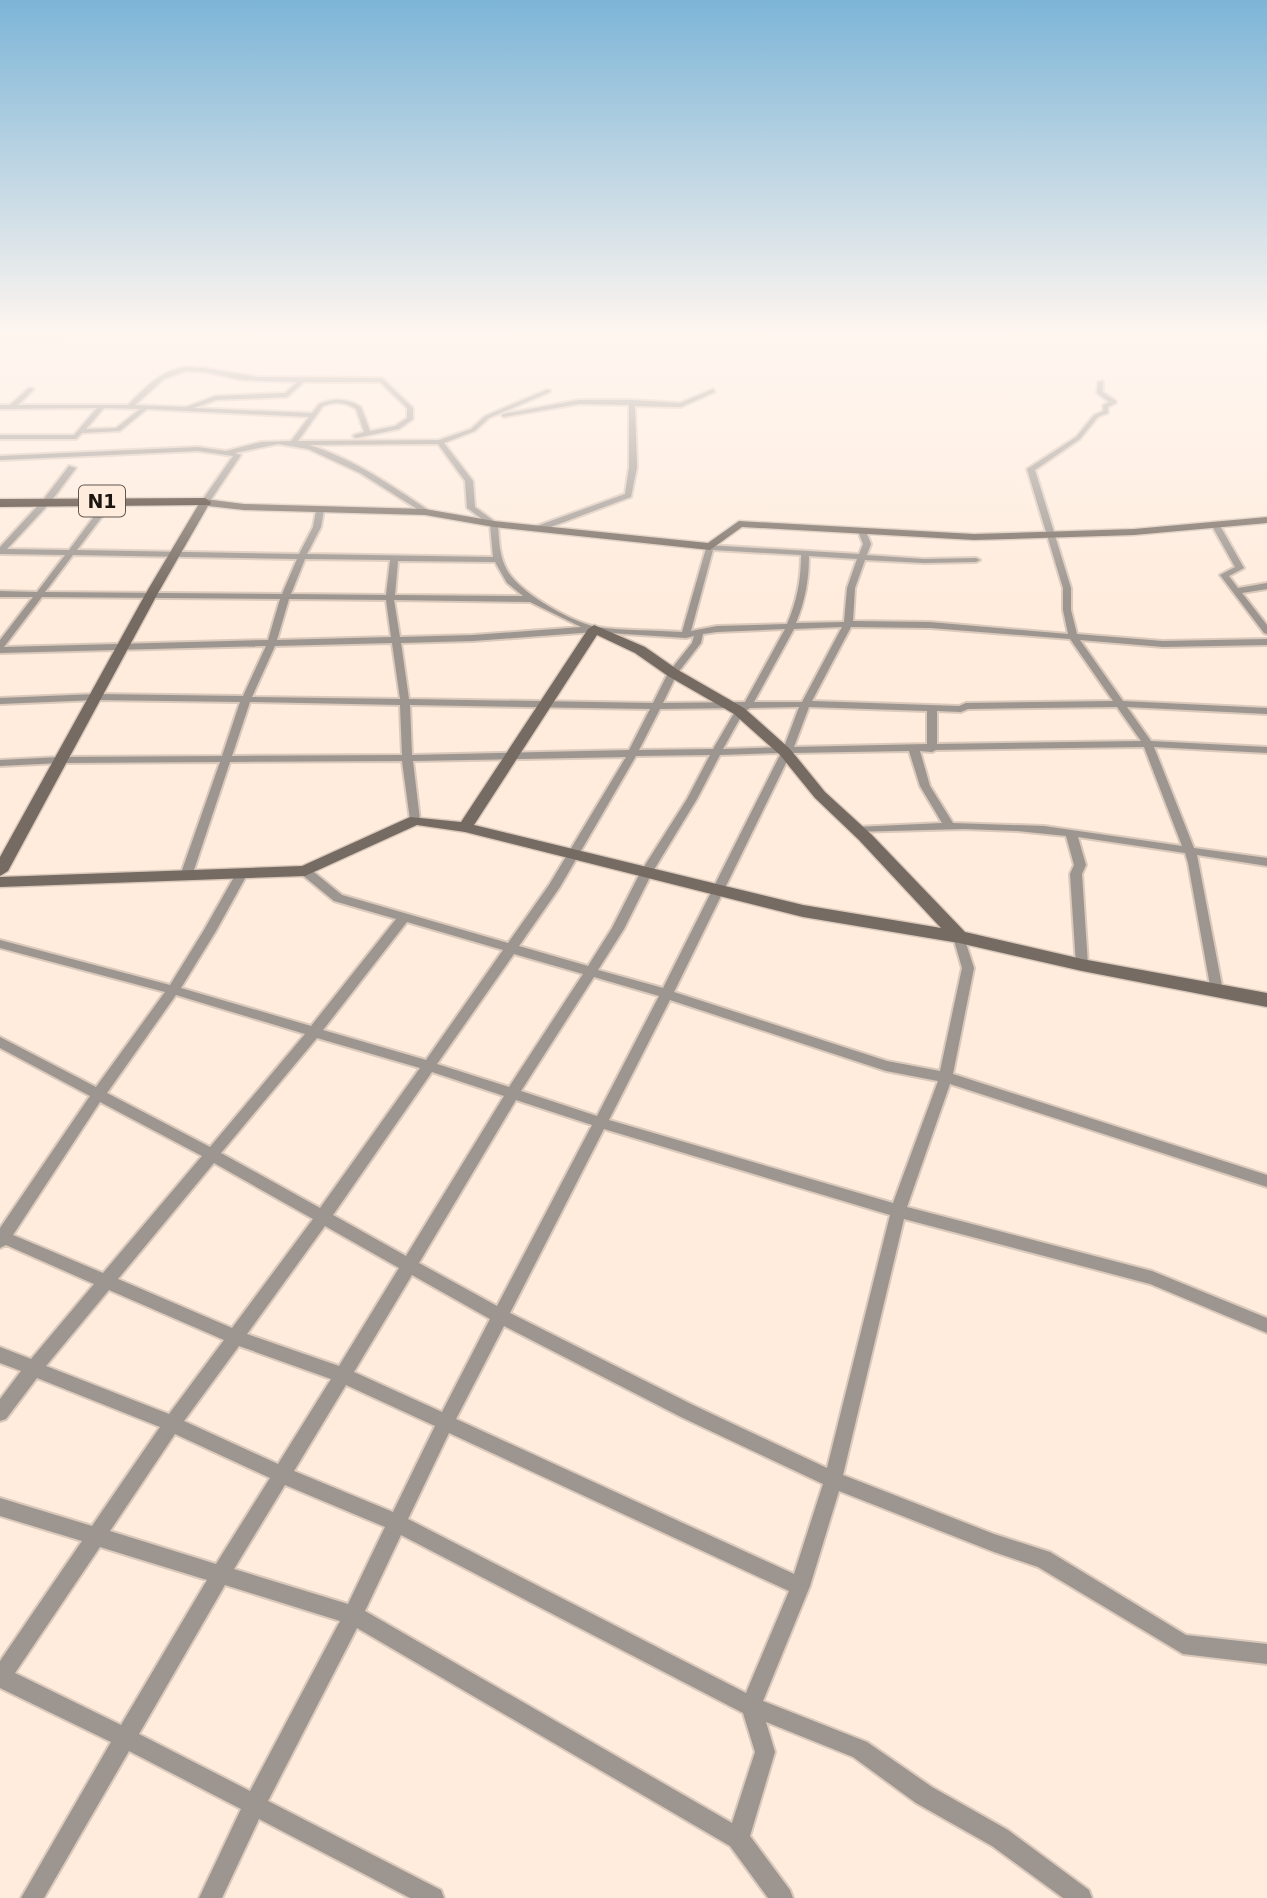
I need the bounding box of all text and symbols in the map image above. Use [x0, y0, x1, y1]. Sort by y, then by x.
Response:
road number: N1 [79, 486, 125, 516]

